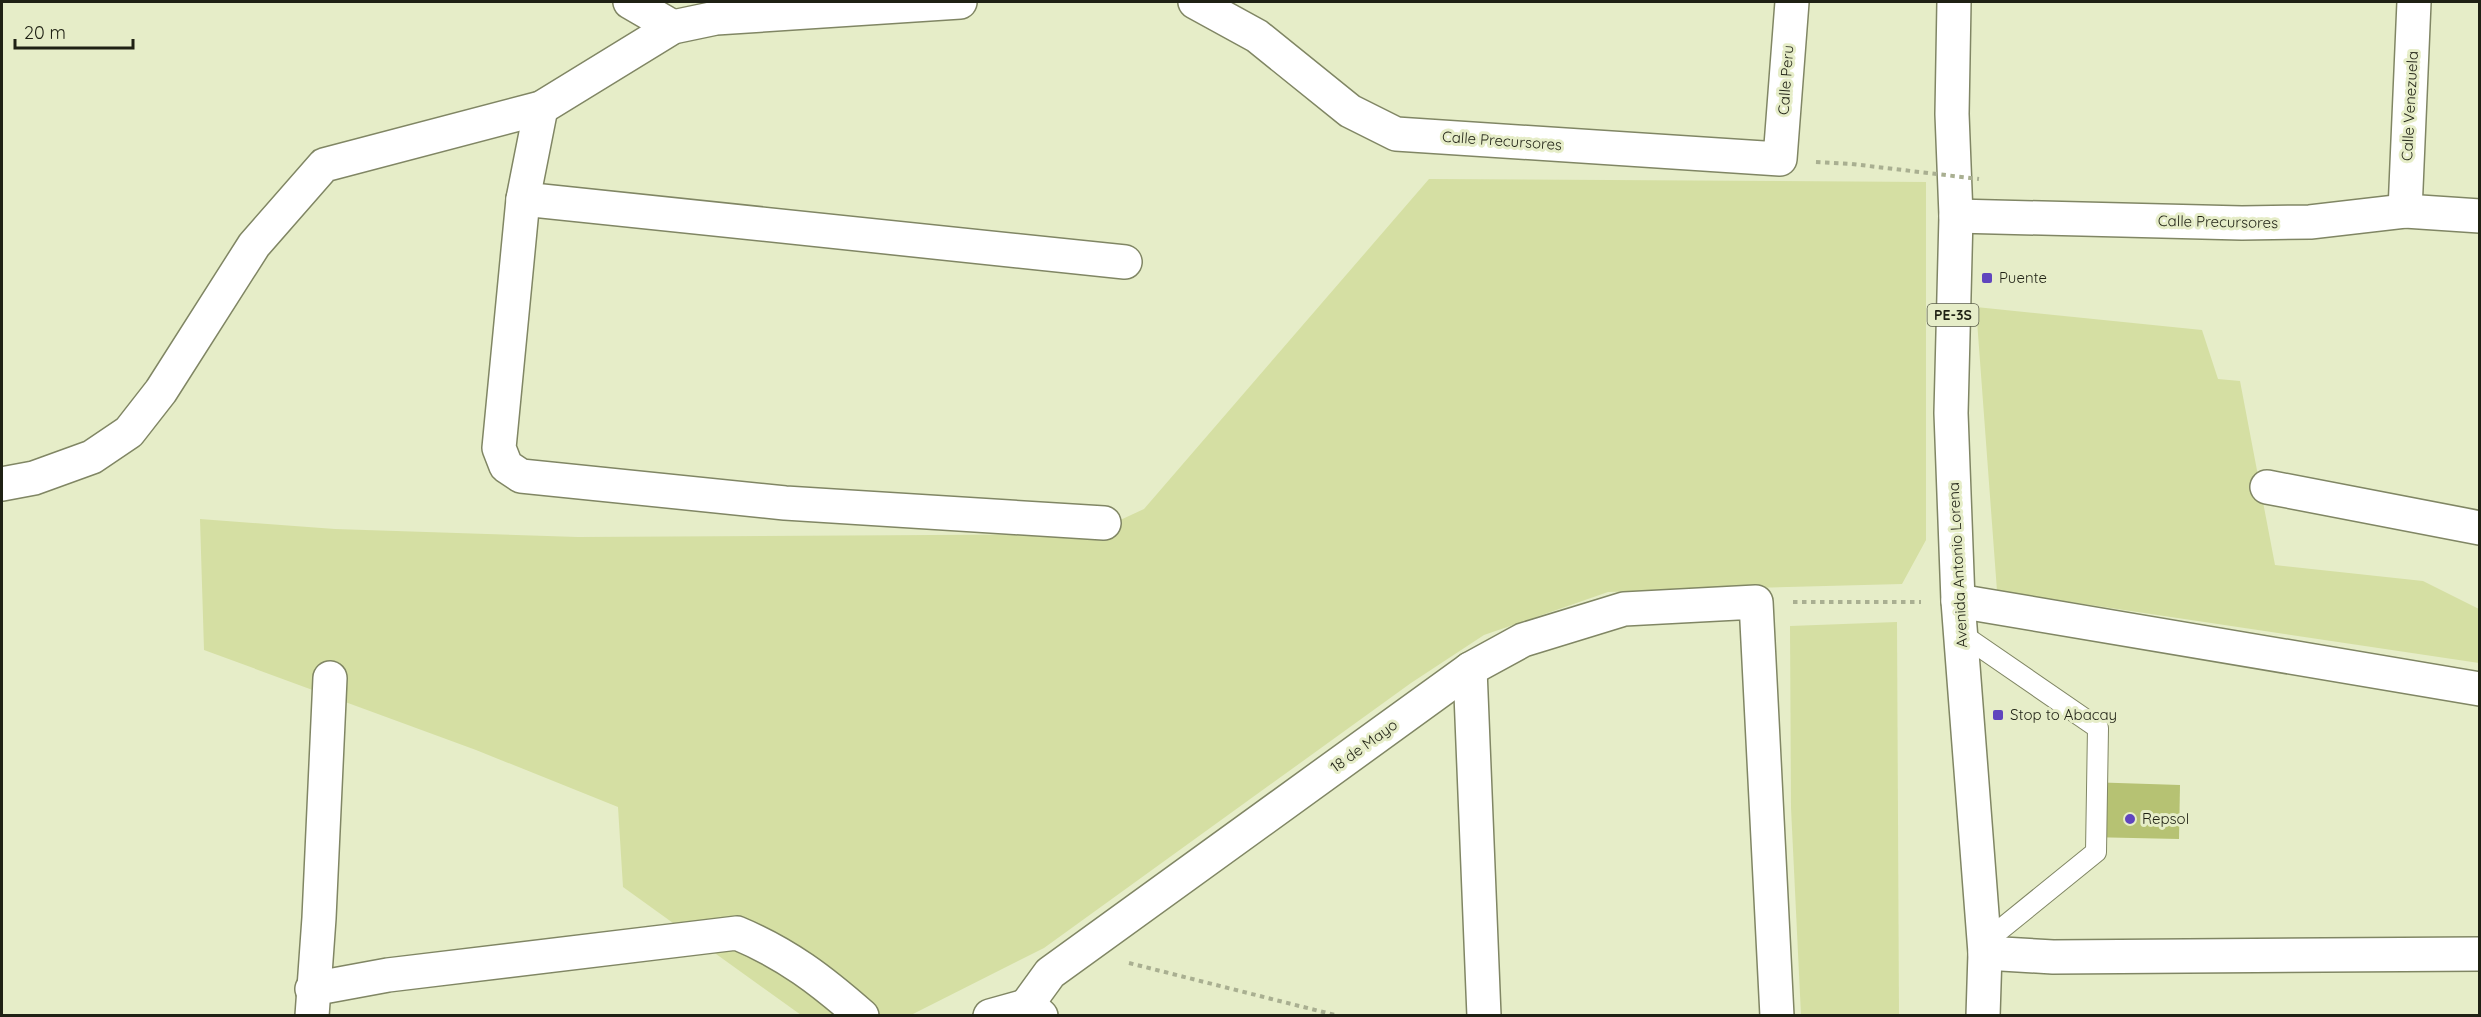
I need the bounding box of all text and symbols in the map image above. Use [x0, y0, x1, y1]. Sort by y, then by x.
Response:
scale bar [15, 12, 134, 50]
text: 20 m [24, 21, 66, 44]
street label: Calle Peru [1774, 44, 1797, 115]
street label: Calle Venezuela [2397, 50, 2422, 161]
street label: Calle Precursores [1441, 127, 1563, 154]
street label: Calle Precursores [2158, 211, 2278, 232]
place label: Puente [1999, 268, 2047, 287]
marker: Puente [1980, 271, 1994, 285]
road number: PE-3S [1928, 304, 1978, 326]
street label: Avenida Antonio Lorena [1944, 482, 1971, 648]
place label: Stop to Abacay [2010, 705, 2117, 724]
marker: Stop to Abacay [1991, 708, 2005, 722]
street label: 18 de Mayo [1326, 715, 1401, 776]
place label: Repsol [2142, 809, 2189, 828]
marker: Repsol [2123, 812, 2137, 826]

